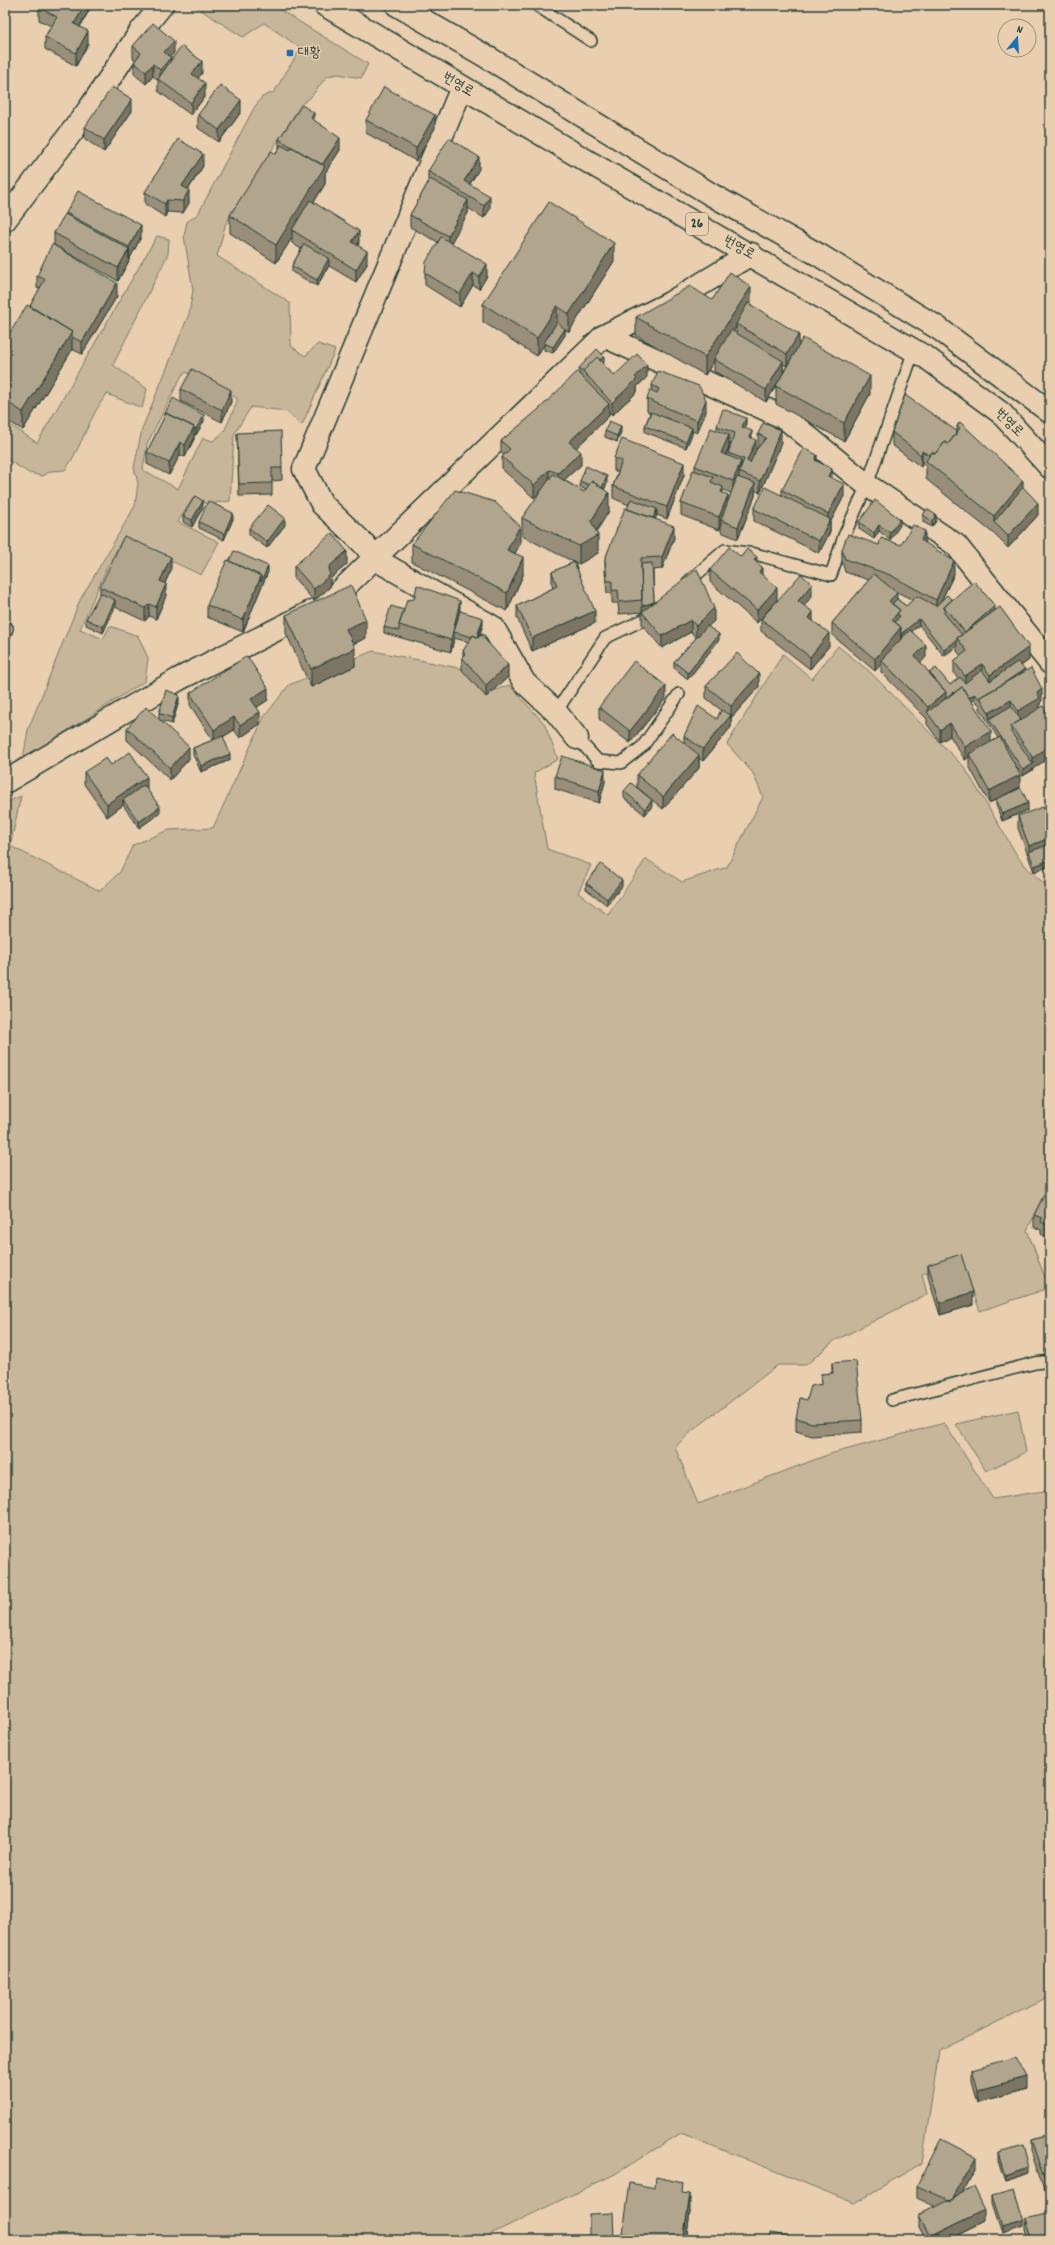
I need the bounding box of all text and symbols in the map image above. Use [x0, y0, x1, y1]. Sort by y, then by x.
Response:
north arrow [997, 18, 1037, 58]
text: N [1014, 22, 1025, 39]
place label: 대황 [298, 43, 321, 63]
marker: 대황 [285, 48, 295, 58]
street label: 번영로 [438, 68, 478, 102]
road number: 26 [686, 213, 708, 235]
street label: 번영로 [719, 231, 759, 265]
street label: 번영로 [990, 404, 1028, 442]

